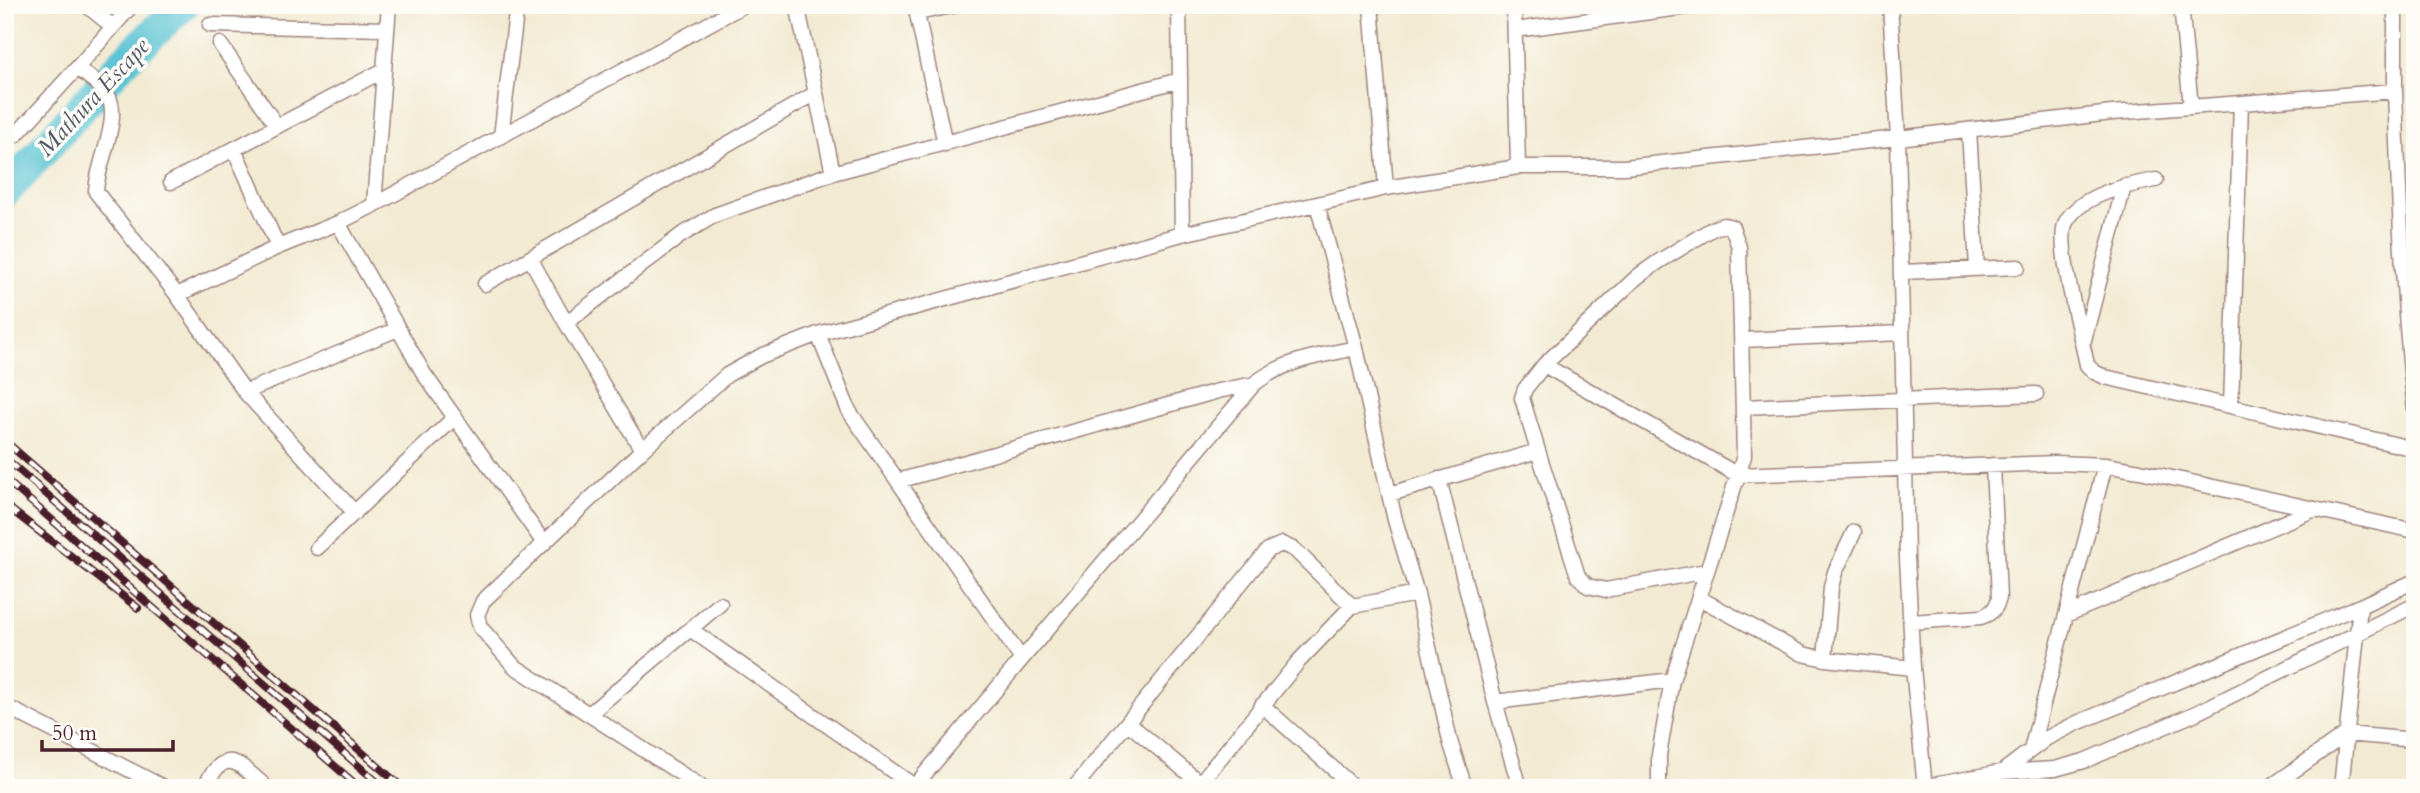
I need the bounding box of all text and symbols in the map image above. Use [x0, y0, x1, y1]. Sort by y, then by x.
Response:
water label: Mathura Escape [30, 30, 157, 164]
scale bar [42, 709, 173, 753]
text: 50 m [52, 719, 97, 748]

